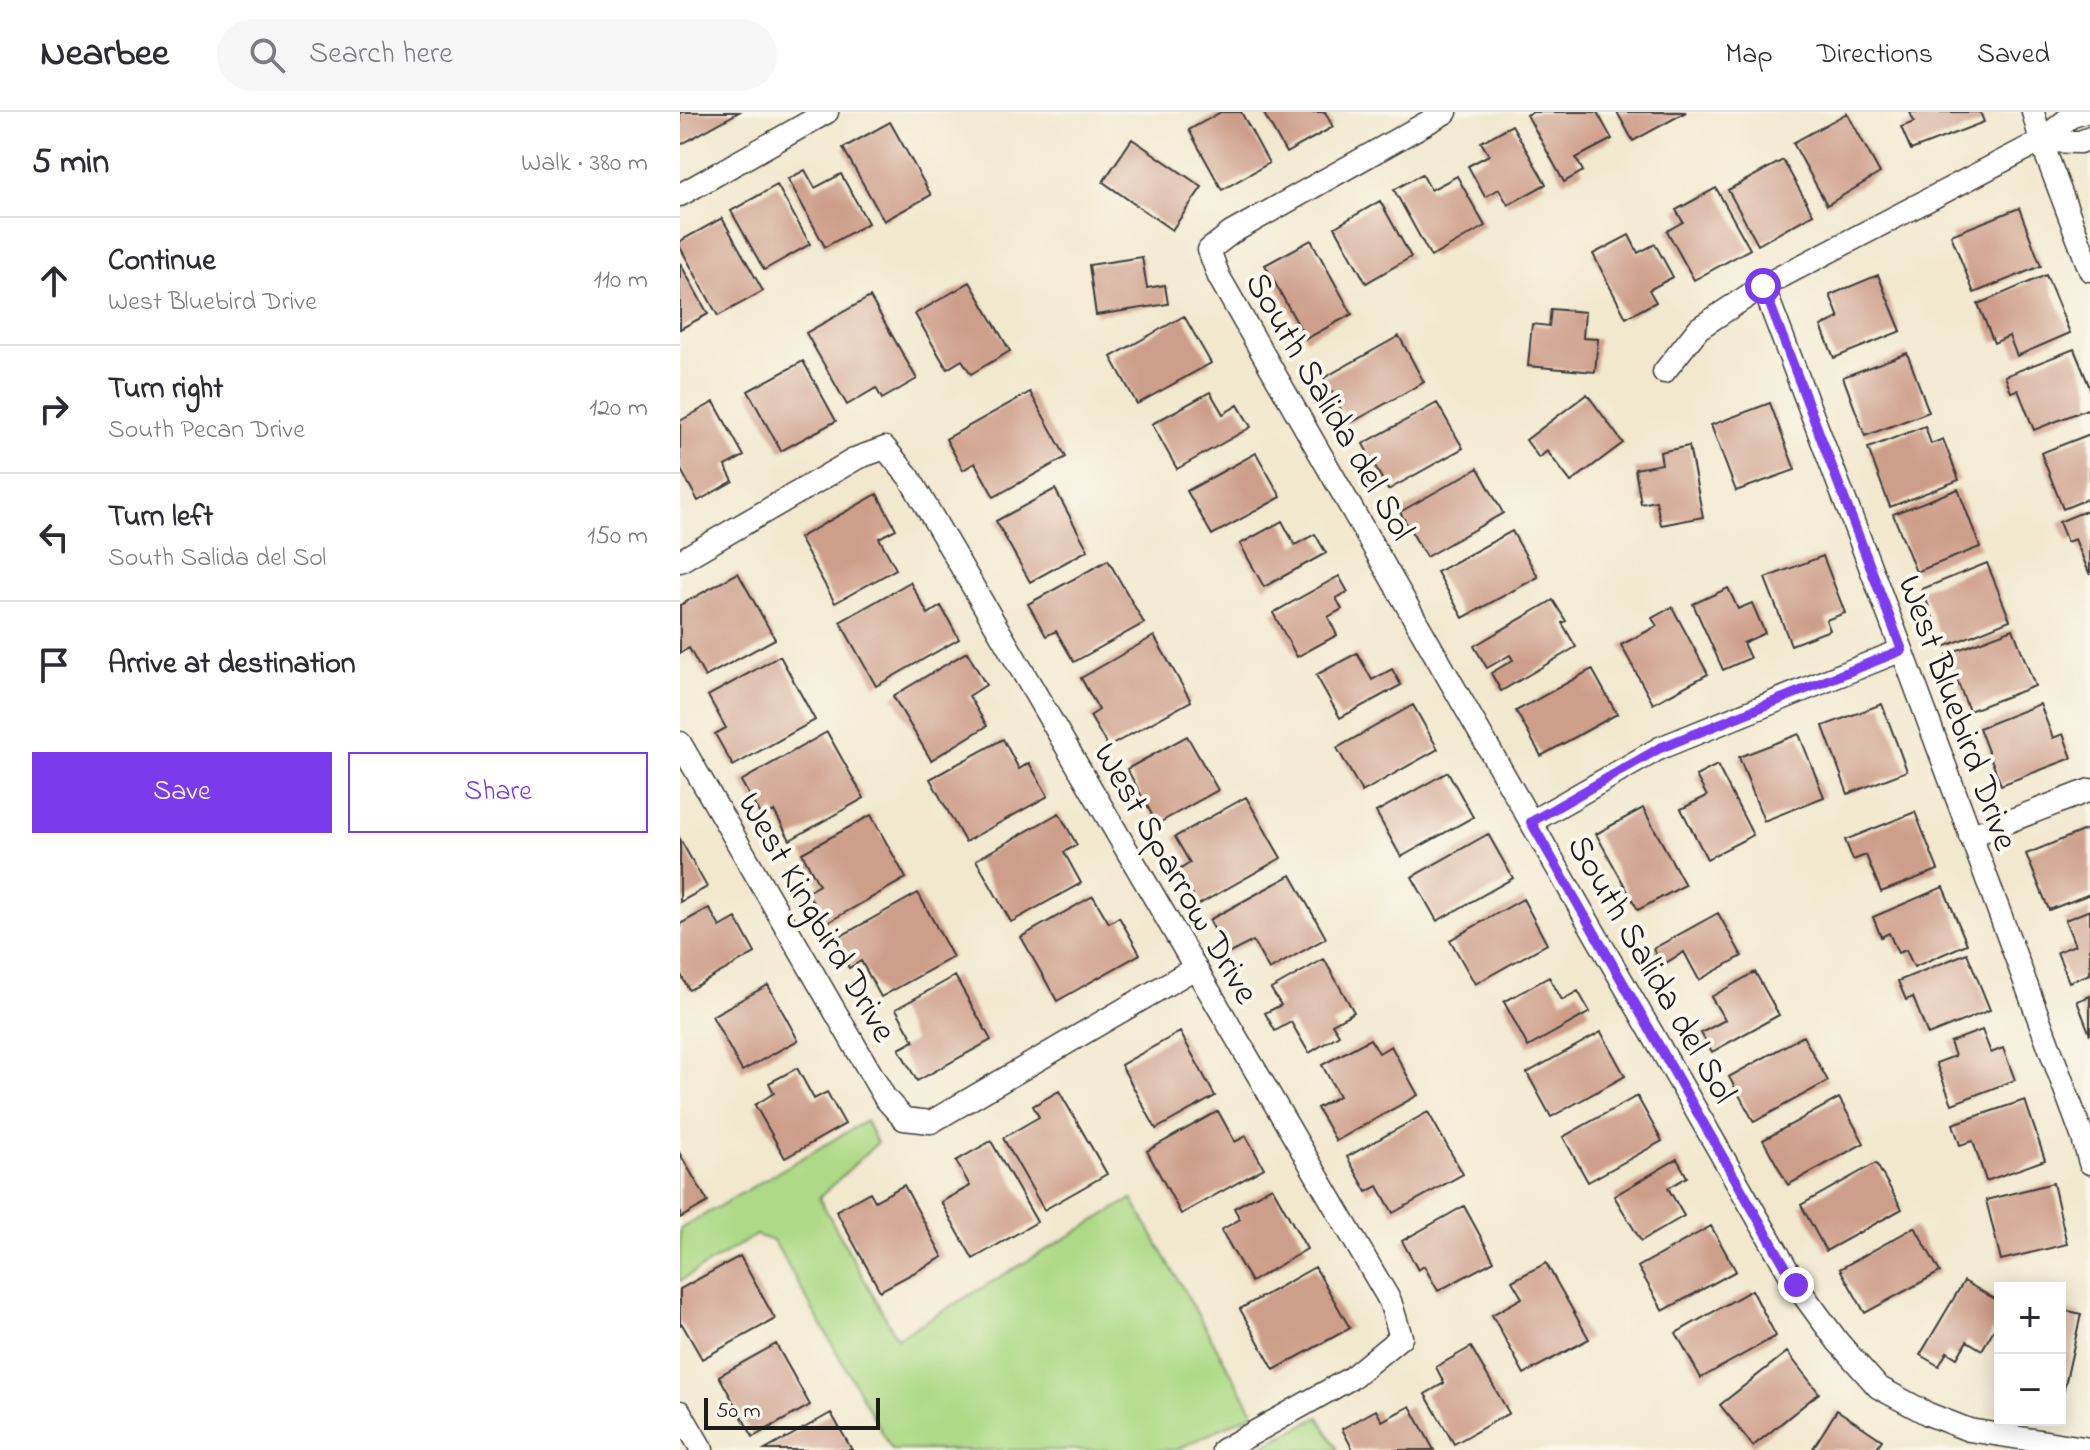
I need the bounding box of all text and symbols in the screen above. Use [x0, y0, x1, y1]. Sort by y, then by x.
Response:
search box [217, 19, 777, 91]
text: Nearbee [40, 27, 169, 83]
icon: search [245, 33, 289, 77]
text: Search here [309, 33, 453, 77]
text: Map [1725, 35, 1773, 76]
text: Directions [1817, 35, 1933, 76]
text: Saved [1977, 35, 2050, 76]
text: 5 min [32, 139, 109, 189]
text: Walk · 380 m [521, 145, 648, 183]
text: Continue [108, 240, 216, 284]
icon: ahead [32, 259, 76, 303]
text: 110 m [594, 262, 648, 300]
street label: South Salida del Sol [1230, 263, 1427, 551]
route start [1745, 268, 1781, 304]
text: West Bluebird Drive [108, 284, 317, 322]
text: Turn right [108, 368, 223, 412]
icon: right [32, 387, 76, 431]
text: 120 m [589, 390, 648, 428]
text: South Pecan Drive [108, 412, 305, 450]
text: Turn left [108, 496, 213, 540]
icon: left [32, 515, 76, 559]
text: 150 m [587, 518, 648, 556]
text: South Salida del Sol [108, 540, 326, 578]
street label: West Bluebird Drive [1881, 569, 2030, 859]
icon: arrive [32, 643, 76, 687]
text: Arrive at destination [108, 643, 356, 687]
street label: West Sparrow Drive [1078, 734, 1271, 1016]
button: Save [32, 752, 332, 833]
button: Share [348, 752, 648, 833]
street label: West Kingbird Drive [722, 783, 909, 1054]
street label: South Salida del Sol [1552, 826, 1749, 1114]
route end [1778, 1267, 1814, 1303]
map controls [1994, 1282, 2066, 1426]
button: + [1994, 1282, 2066, 1354]
button: − [1994, 1354, 2066, 1426]
scale bar [704, 1394, 880, 1430]
text: 50 m [716, 1396, 761, 1428]

